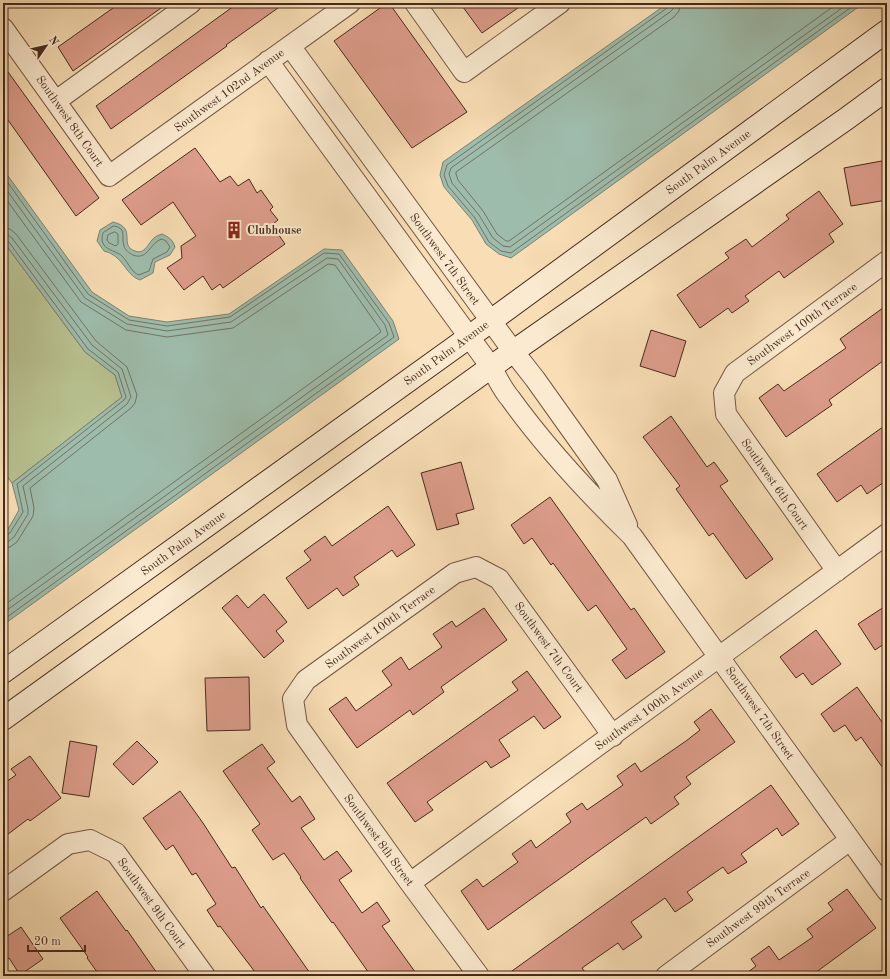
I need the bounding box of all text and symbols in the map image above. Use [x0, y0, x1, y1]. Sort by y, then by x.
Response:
north arrow [26, 26, 66, 66]
text: N [46, 35, 60, 48]
street label: Southwest 102nd Avenue [172, 47, 287, 135]
street label: Southwest 8th Court [33, 74, 105, 169]
street label: South Palm Avenue [664, 128, 754, 198]
street label: Southwest 7th Street [407, 211, 481, 308]
building icon: Clubhouse [224, 220, 244, 240]
place label: Clubhouse [247, 225, 302, 237]
street label: Southwest 100th Terrace [746, 281, 860, 369]
street label: South Palm Avenue [402, 319, 492, 389]
street label: Southwest 6th Court [738, 437, 810, 532]
street label: South Palm Avenue [139, 509, 229, 579]
street label: Southwest 100th Terrace [324, 584, 438, 672]
street label: Southwest 7th Court [512, 600, 585, 695]
street label: Southwest 7th Street [723, 665, 796, 762]
street label: Southwest 100th Avenue [593, 666, 706, 753]
street label: Southwest 8th Street [341, 792, 415, 889]
street label: Southwest 9th Court [115, 856, 188, 951]
street label: Southwest 99th Terrace [704, 867, 813, 951]
scale bar [28, 927, 85, 953]
text: 20 m [34, 936, 61, 948]

